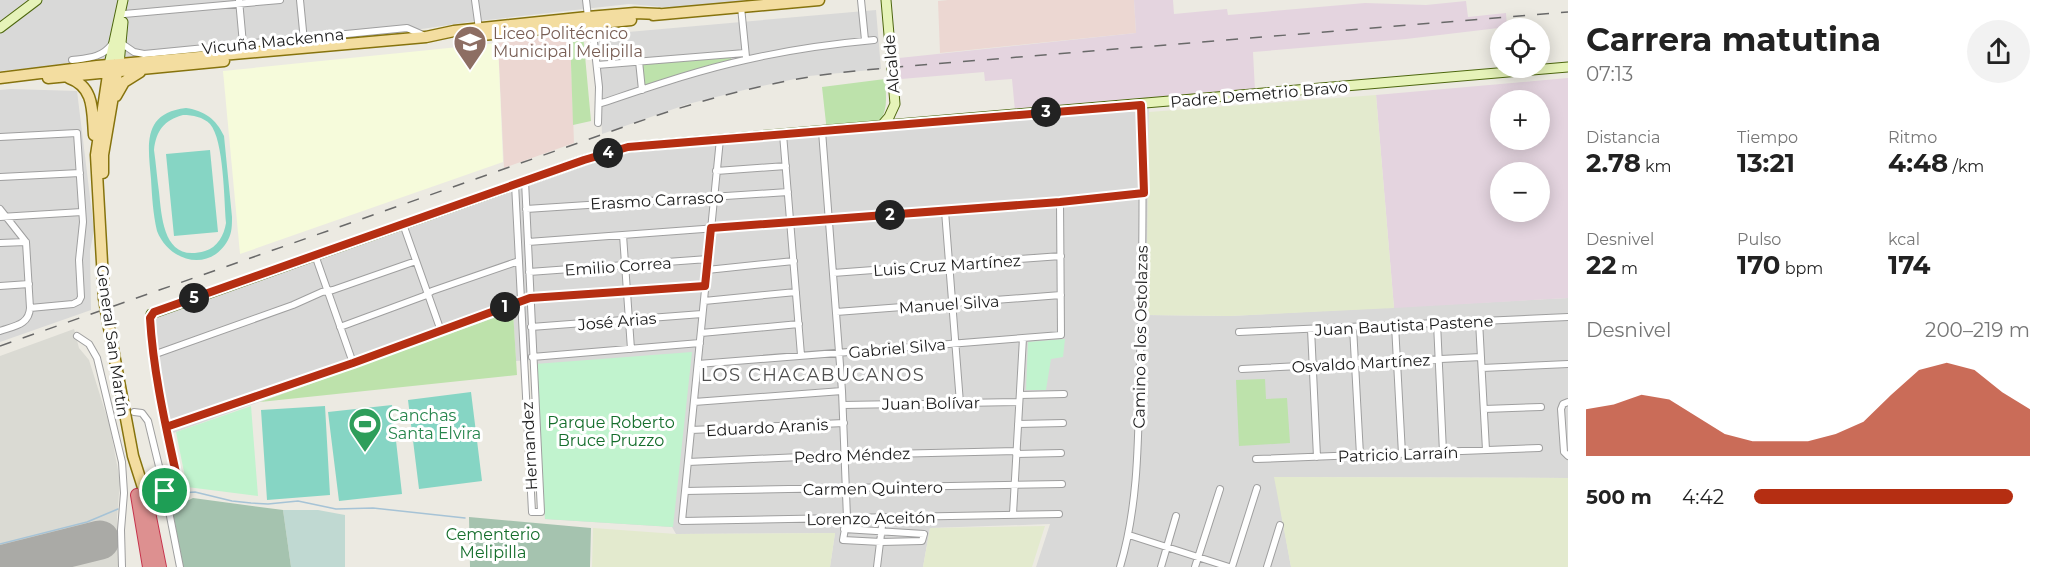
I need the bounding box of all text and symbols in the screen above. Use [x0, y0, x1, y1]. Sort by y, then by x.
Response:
map controls [1490, 18, 1550, 222]
button: locate [1490, 18, 1550, 78]
text: Carrera matutina [1586, 19, 1881, 59]
button: share [1967, 20, 2030, 83]
school or university icon: Liceo Politécnico Municipal Melipilla [452, 24, 488, 71]
place label: Liceo Politécnico Municipal Melipilla [493, 24, 643, 61]
street label: Vicuña Mackenna [201, 25, 345, 58]
street label: Alcalde [879, 34, 904, 94]
text: 07:13 [1586, 62, 1633, 86]
street label: Padre Demetrio Bravo [1170, 77, 1349, 112]
button: + [1490, 90, 1550, 150]
pin: 3 [1031, 97, 1061, 127]
text: 3 [1041, 102, 1051, 121]
text: Distancia [1586, 128, 1660, 147]
text: Tiempo [1737, 128, 1798, 147]
text: Ritmo [1888, 128, 1937, 147]
pin: 4 [593, 138, 623, 168]
text: 4 [602, 143, 614, 162]
text: 2.78 [1586, 147, 1641, 179]
text: 13:21 [1737, 147, 1795, 179]
text: 4:48 [1888, 147, 1948, 179]
text: km [1641, 157, 1671, 176]
text: /km [1948, 157, 1984, 176]
button: − [1490, 162, 1550, 222]
street label: Erasmo Carrasco [590, 188, 724, 213]
pin: 2 [875, 200, 905, 230]
text: 2 [885, 205, 895, 224]
text: Desnivel [1586, 230, 1654, 249]
text: Pulso [1737, 230, 1781, 249]
text: kcal [1888, 230, 1920, 249]
street label: Camino a los Ostolazas [1129, 245, 1152, 429]
text: 22 [1586, 249, 1617, 281]
text: 170 [1737, 249, 1780, 281]
text: 174 [1888, 249, 1931, 281]
street label: Luis Cruz Martínez [873, 251, 1022, 280]
street label: Emilio Correa [564, 253, 672, 280]
text: m [1617, 259, 1638, 278]
text: bpm [1780, 259, 1823, 278]
street label: General San Martín [92, 264, 133, 418]
pin: 5 [179, 283, 209, 313]
text: 5 [189, 288, 199, 307]
pin: 1 [490, 292, 520, 322]
street label: Manuel Silva [898, 292, 1000, 317]
text: 1 [502, 297, 508, 316]
street label: José Arias [576, 309, 657, 334]
street label: Juan Bautista Pastene [1313, 311, 1494, 340]
text: Desnivel [1586, 318, 1671, 342]
text: 200–219 m [1925, 318, 2030, 342]
street label: Gabriel Silva [848, 335, 947, 362]
street label: Osvaldo Martínez [1291, 350, 1431, 377]
district label: LOS CHACABUCANOS [701, 364, 925, 386]
street label: Juan Bolívar [881, 393, 980, 414]
street label: Hernandez [518, 401, 541, 491]
sports icon: Canchas Santa Elvira [347, 406, 383, 453]
place label: Canchas Santa Elvira [388, 406, 481, 443]
park label: Parque Roberto Bruce Pruzzo [547, 413, 675, 450]
street label: Eduardo Aranis [705, 415, 829, 440]
street label: Patricio Larraín [1337, 443, 1459, 466]
street label: Pedro Méndez [793, 444, 911, 467]
pin [139, 465, 190, 516]
icon: arrive [148, 474, 181, 507]
street label: Carmen Quintero [803, 478, 943, 499]
text: 500 m [1586, 485, 1652, 509]
text: 4:42 [1682, 485, 1724, 509]
street label: Lorenzo Aceitón [806, 508, 936, 529]
park label: Cementerio Melipilla [446, 525, 540, 562]

